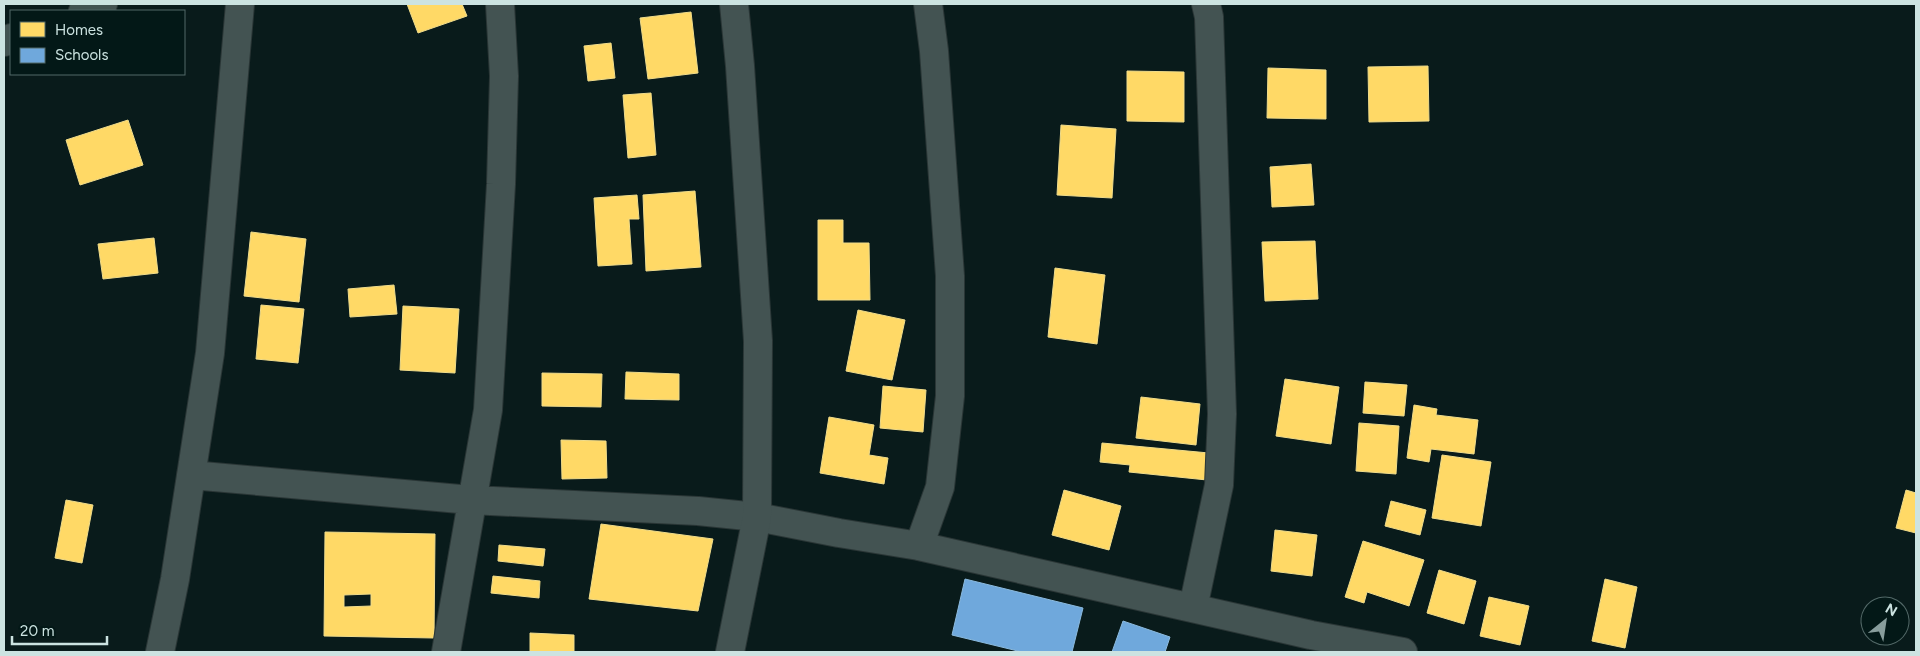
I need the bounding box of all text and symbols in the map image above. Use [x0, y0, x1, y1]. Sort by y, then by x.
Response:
legend [10, 10, 185, 75]
text: Homes [55, 21, 103, 39]
text: Schools [55, 46, 108, 64]
north arrow [1860, 596, 1910, 646]
text: N [1882, 600, 1900, 620]
scale bar [12, 614, 108, 646]
text: 20 m [20, 622, 54, 640]

